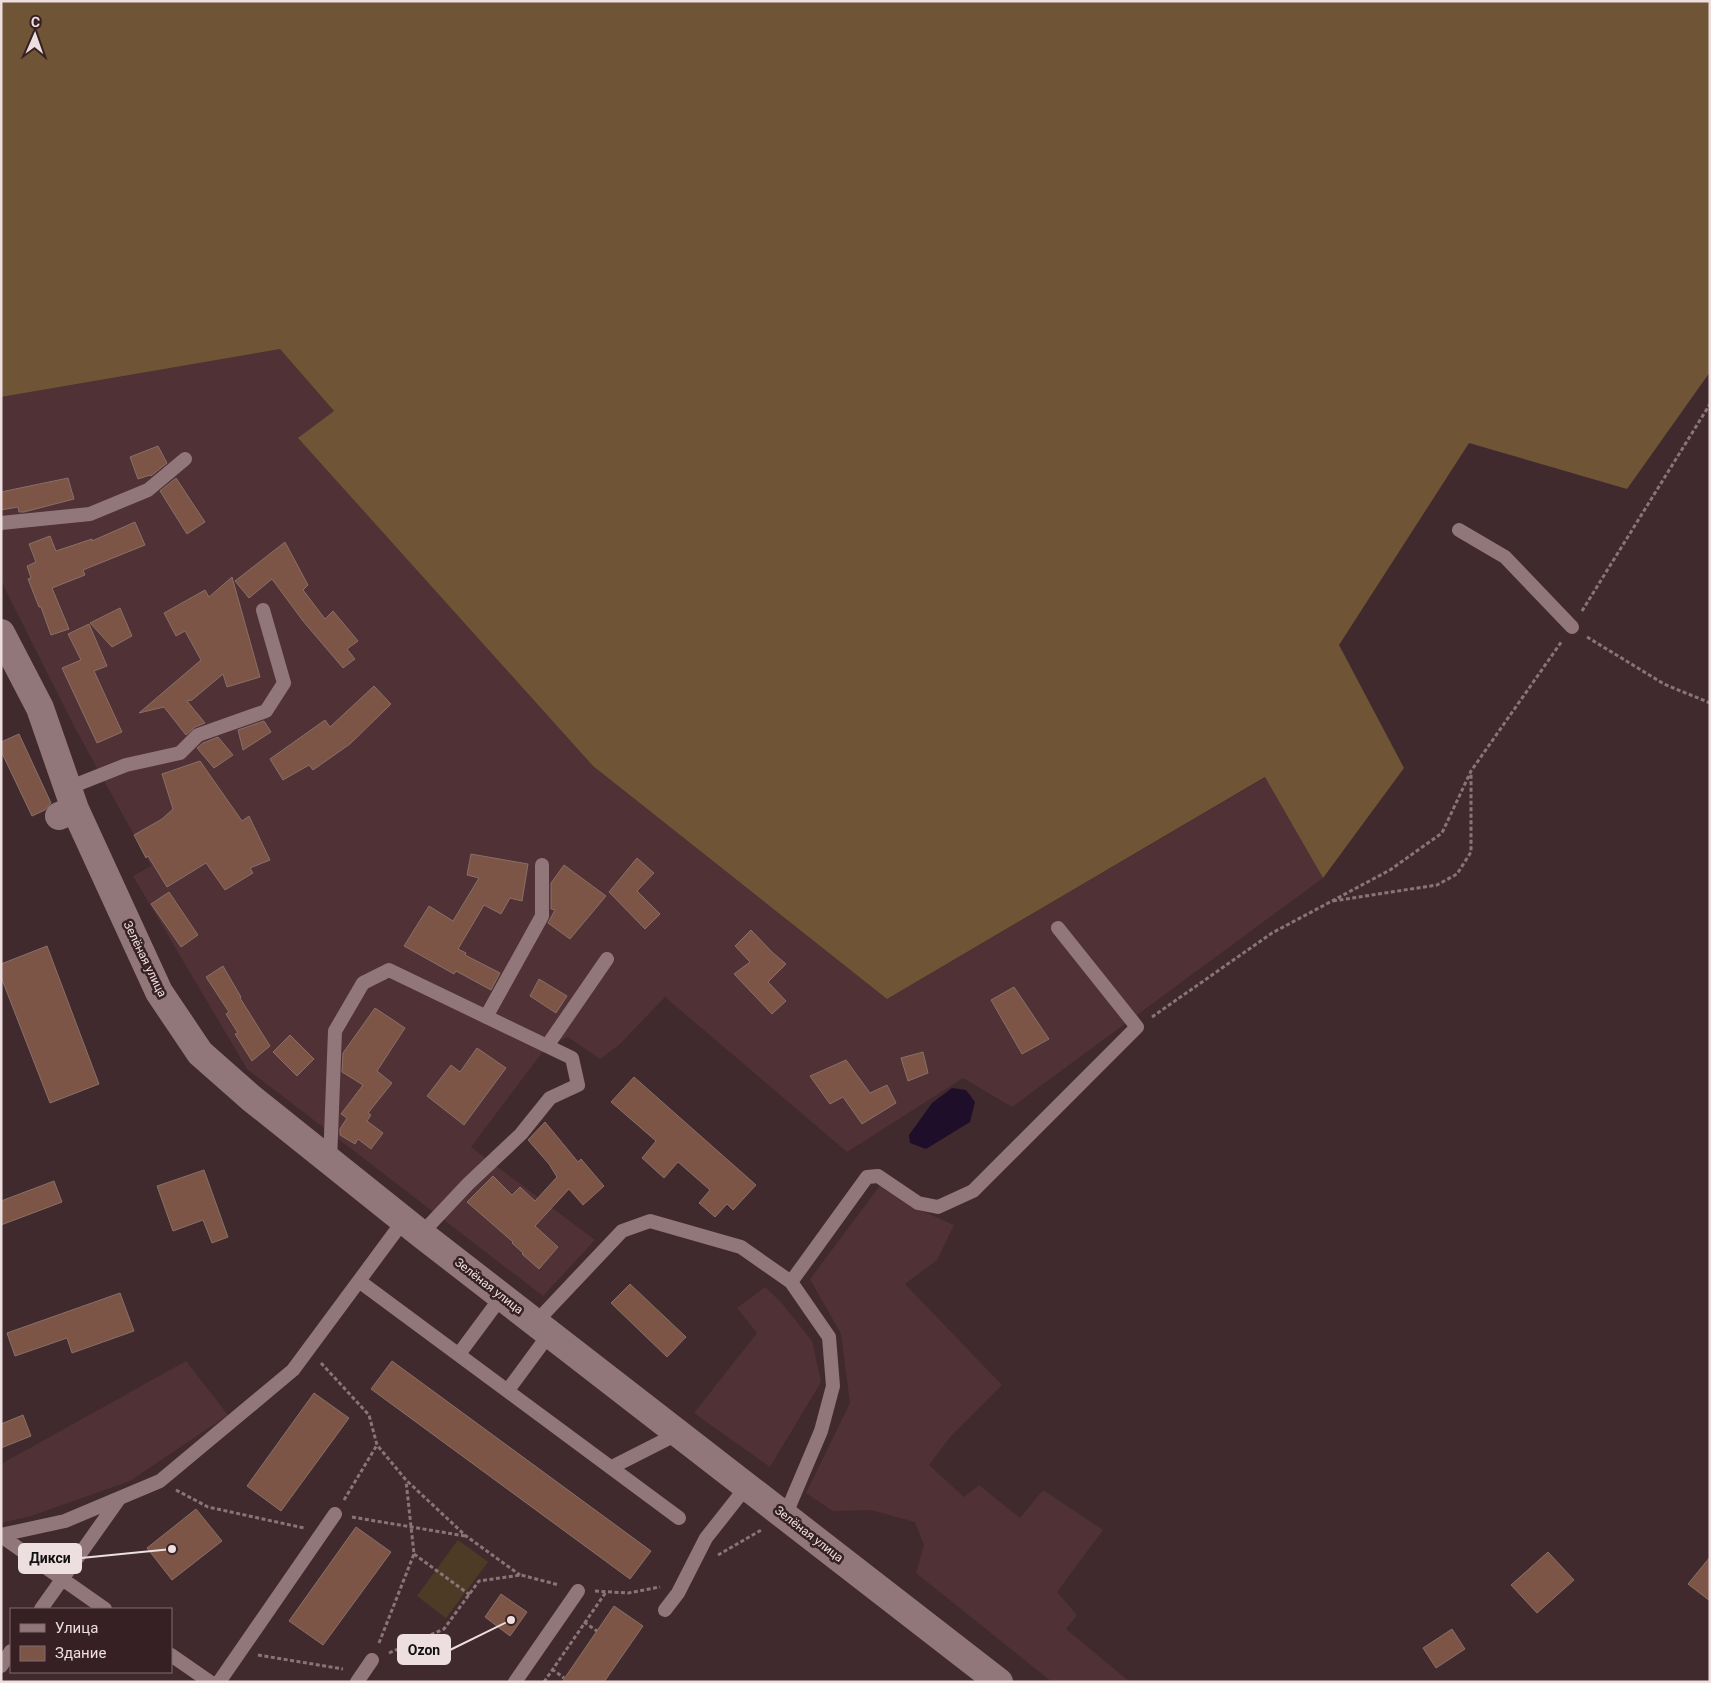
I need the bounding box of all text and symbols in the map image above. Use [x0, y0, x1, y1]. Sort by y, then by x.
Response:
north arrow [10, 10, 60, 60]
text: С [31, 14, 40, 30]
street label: Зелёная улица [121, 919, 169, 999]
street label: Зелёная улица [452, 1255, 526, 1317]
street label: Зелёная улица [772, 1503, 846, 1565]
callout: Дикси [19, 1544, 81, 1573]
text: Дикси [29, 1550, 71, 1566]
legend [10, 1608, 172, 1673]
text: Улица [55, 1619, 98, 1637]
callout: Ozon [398, 1635, 450, 1664]
text: Ozon [408, 1642, 440, 1658]
text: Здание [55, 1644, 106, 1662]

